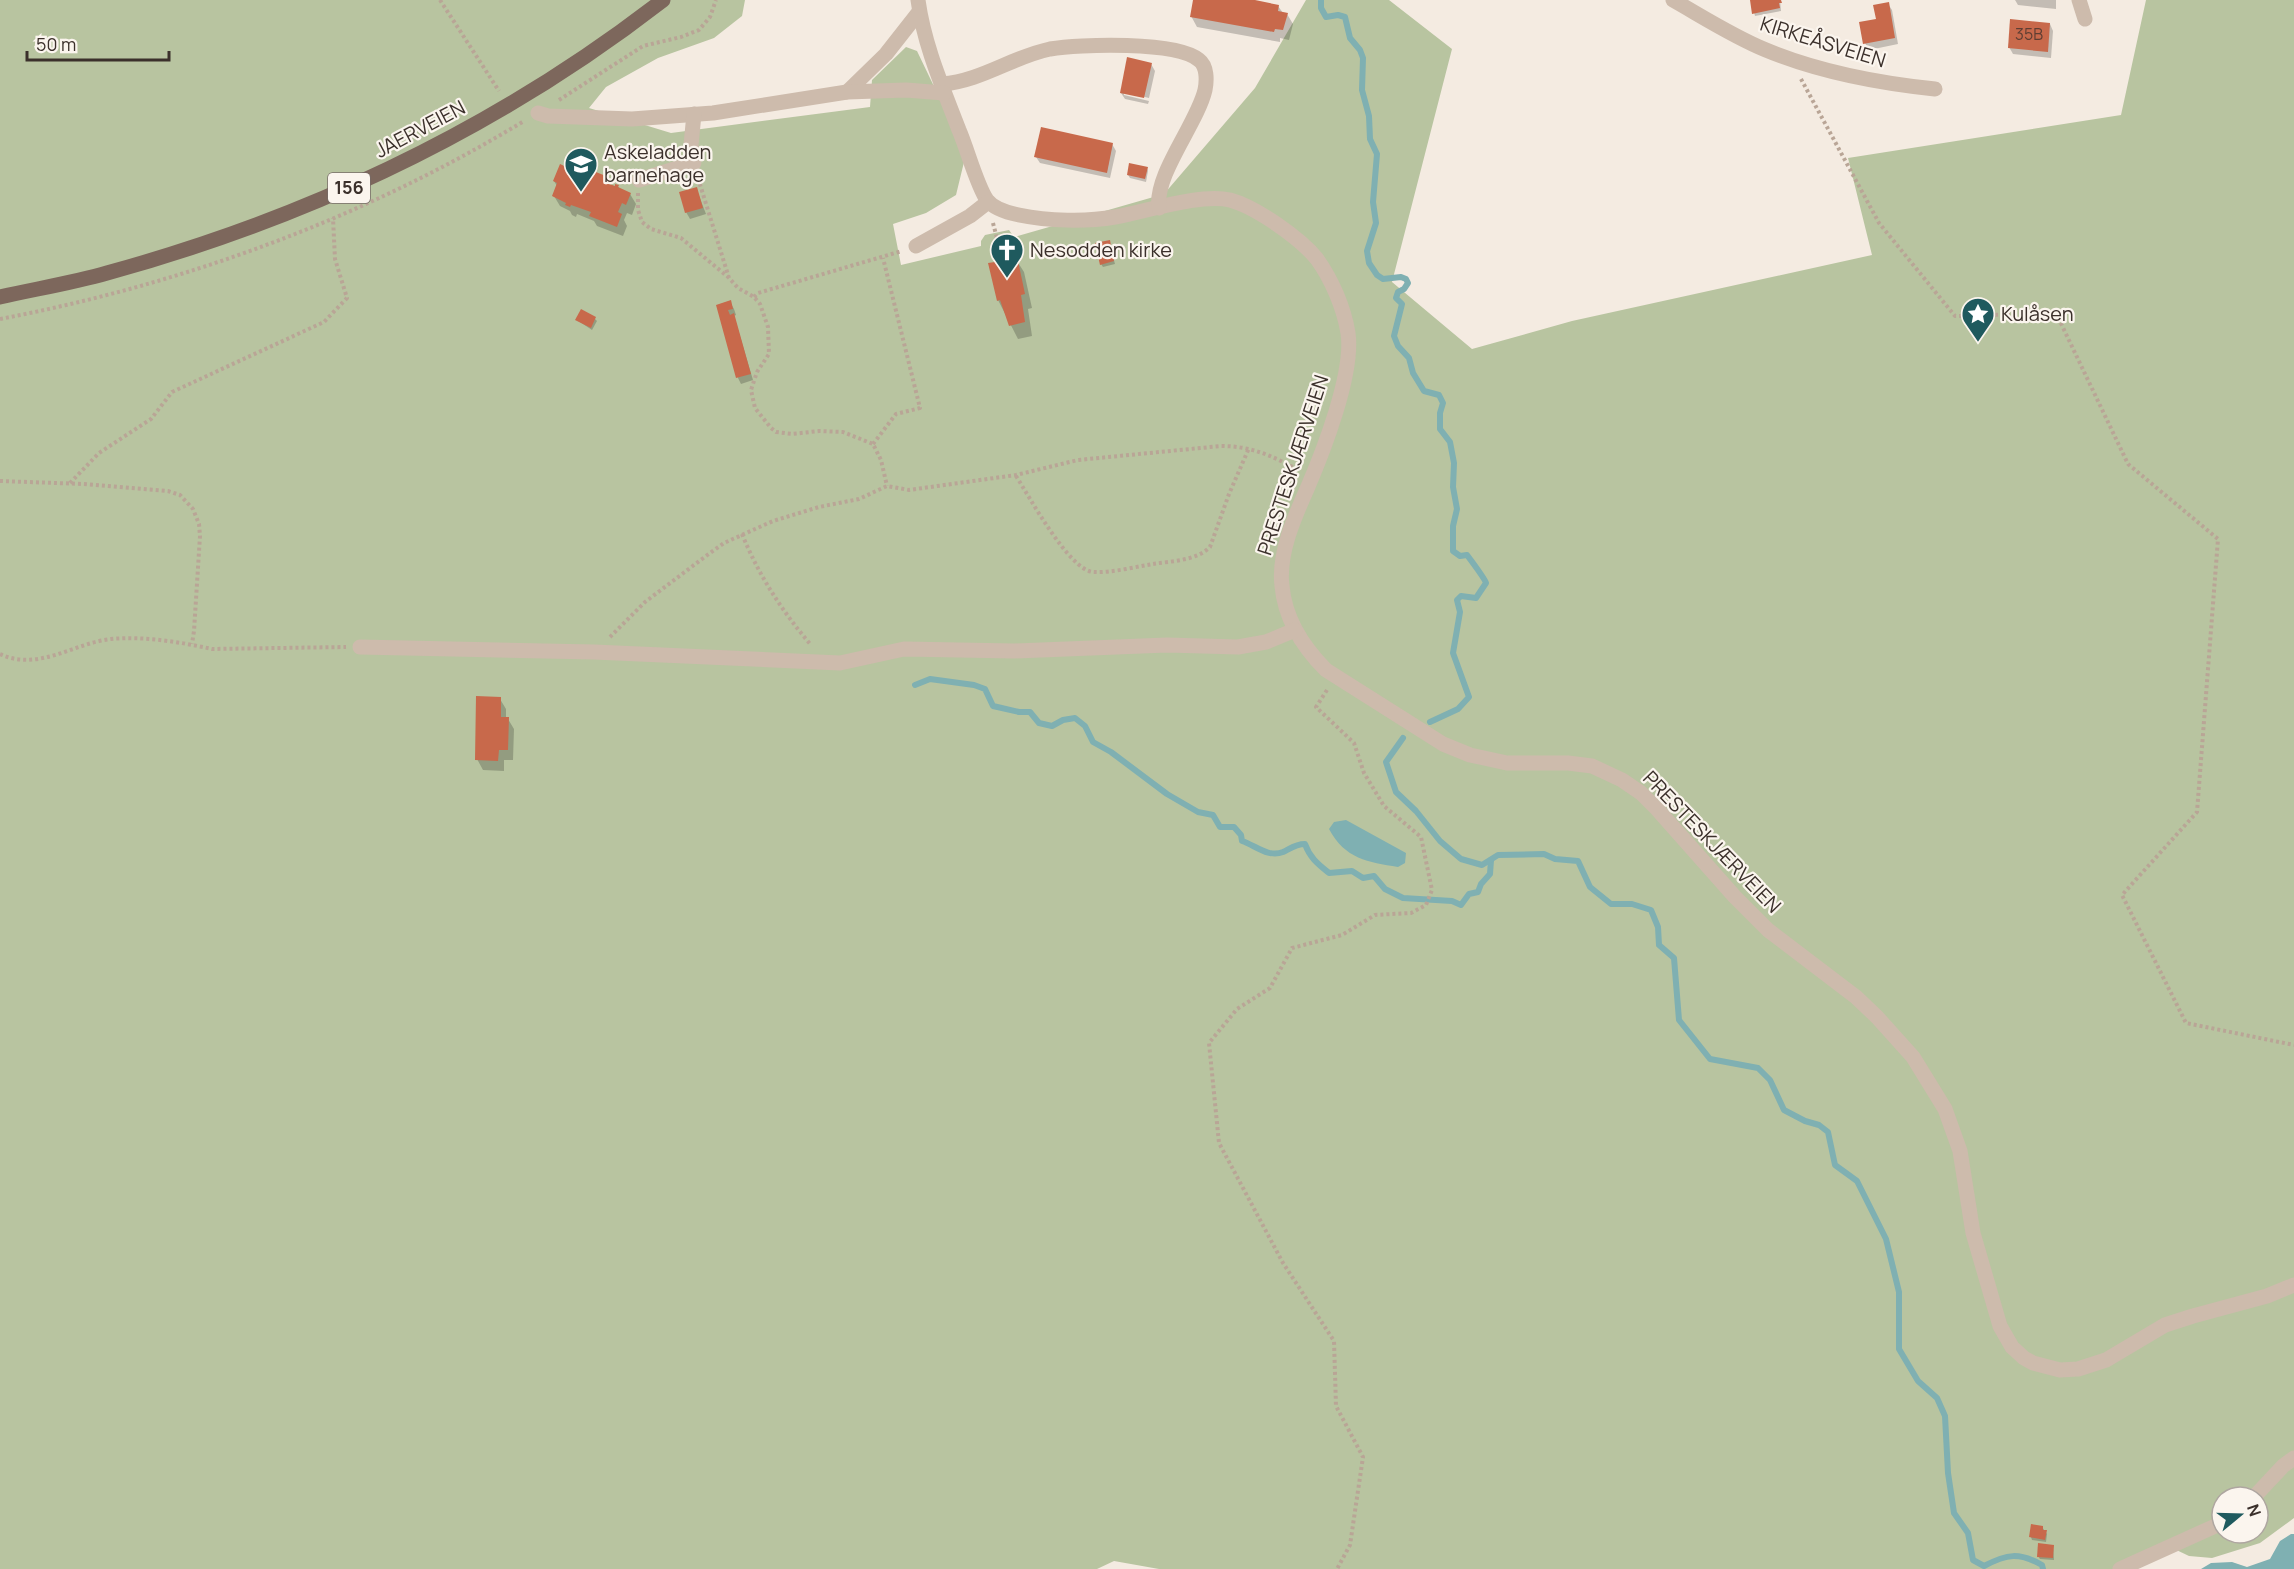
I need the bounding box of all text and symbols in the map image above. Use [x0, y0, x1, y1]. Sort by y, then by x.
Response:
street label: KIRKEÅSVEIEN [1757, 10, 1889, 73]
house number: 35B [2015, 23, 2043, 45]
scale bar [27, 24, 170, 62]
text: 50 m [36, 32, 76, 56]
street label: JAERVEIEN [370, 93, 470, 164]
place label: Askeladden barnehage [604, 138, 711, 188]
school or university icon: Askeladden barnehage [563, 146, 599, 193]
road number: 156 [328, 173, 370, 203]
church icon: Nesodden kirke [989, 232, 1025, 279]
place label: Nesodden kirke [1030, 236, 1172, 263]
place icon: Kulåsen [1960, 296, 1996, 343]
place label: Kulåsen [2001, 300, 2074, 327]
street label: PRESTESKJÆRVEIEN [1251, 371, 1334, 558]
street label: PRESTESKJÆRVEIEN [1637, 765, 1787, 919]
north arrow [2210, 1485, 2270, 1545]
text: N [2242, 1501, 2266, 1519]

